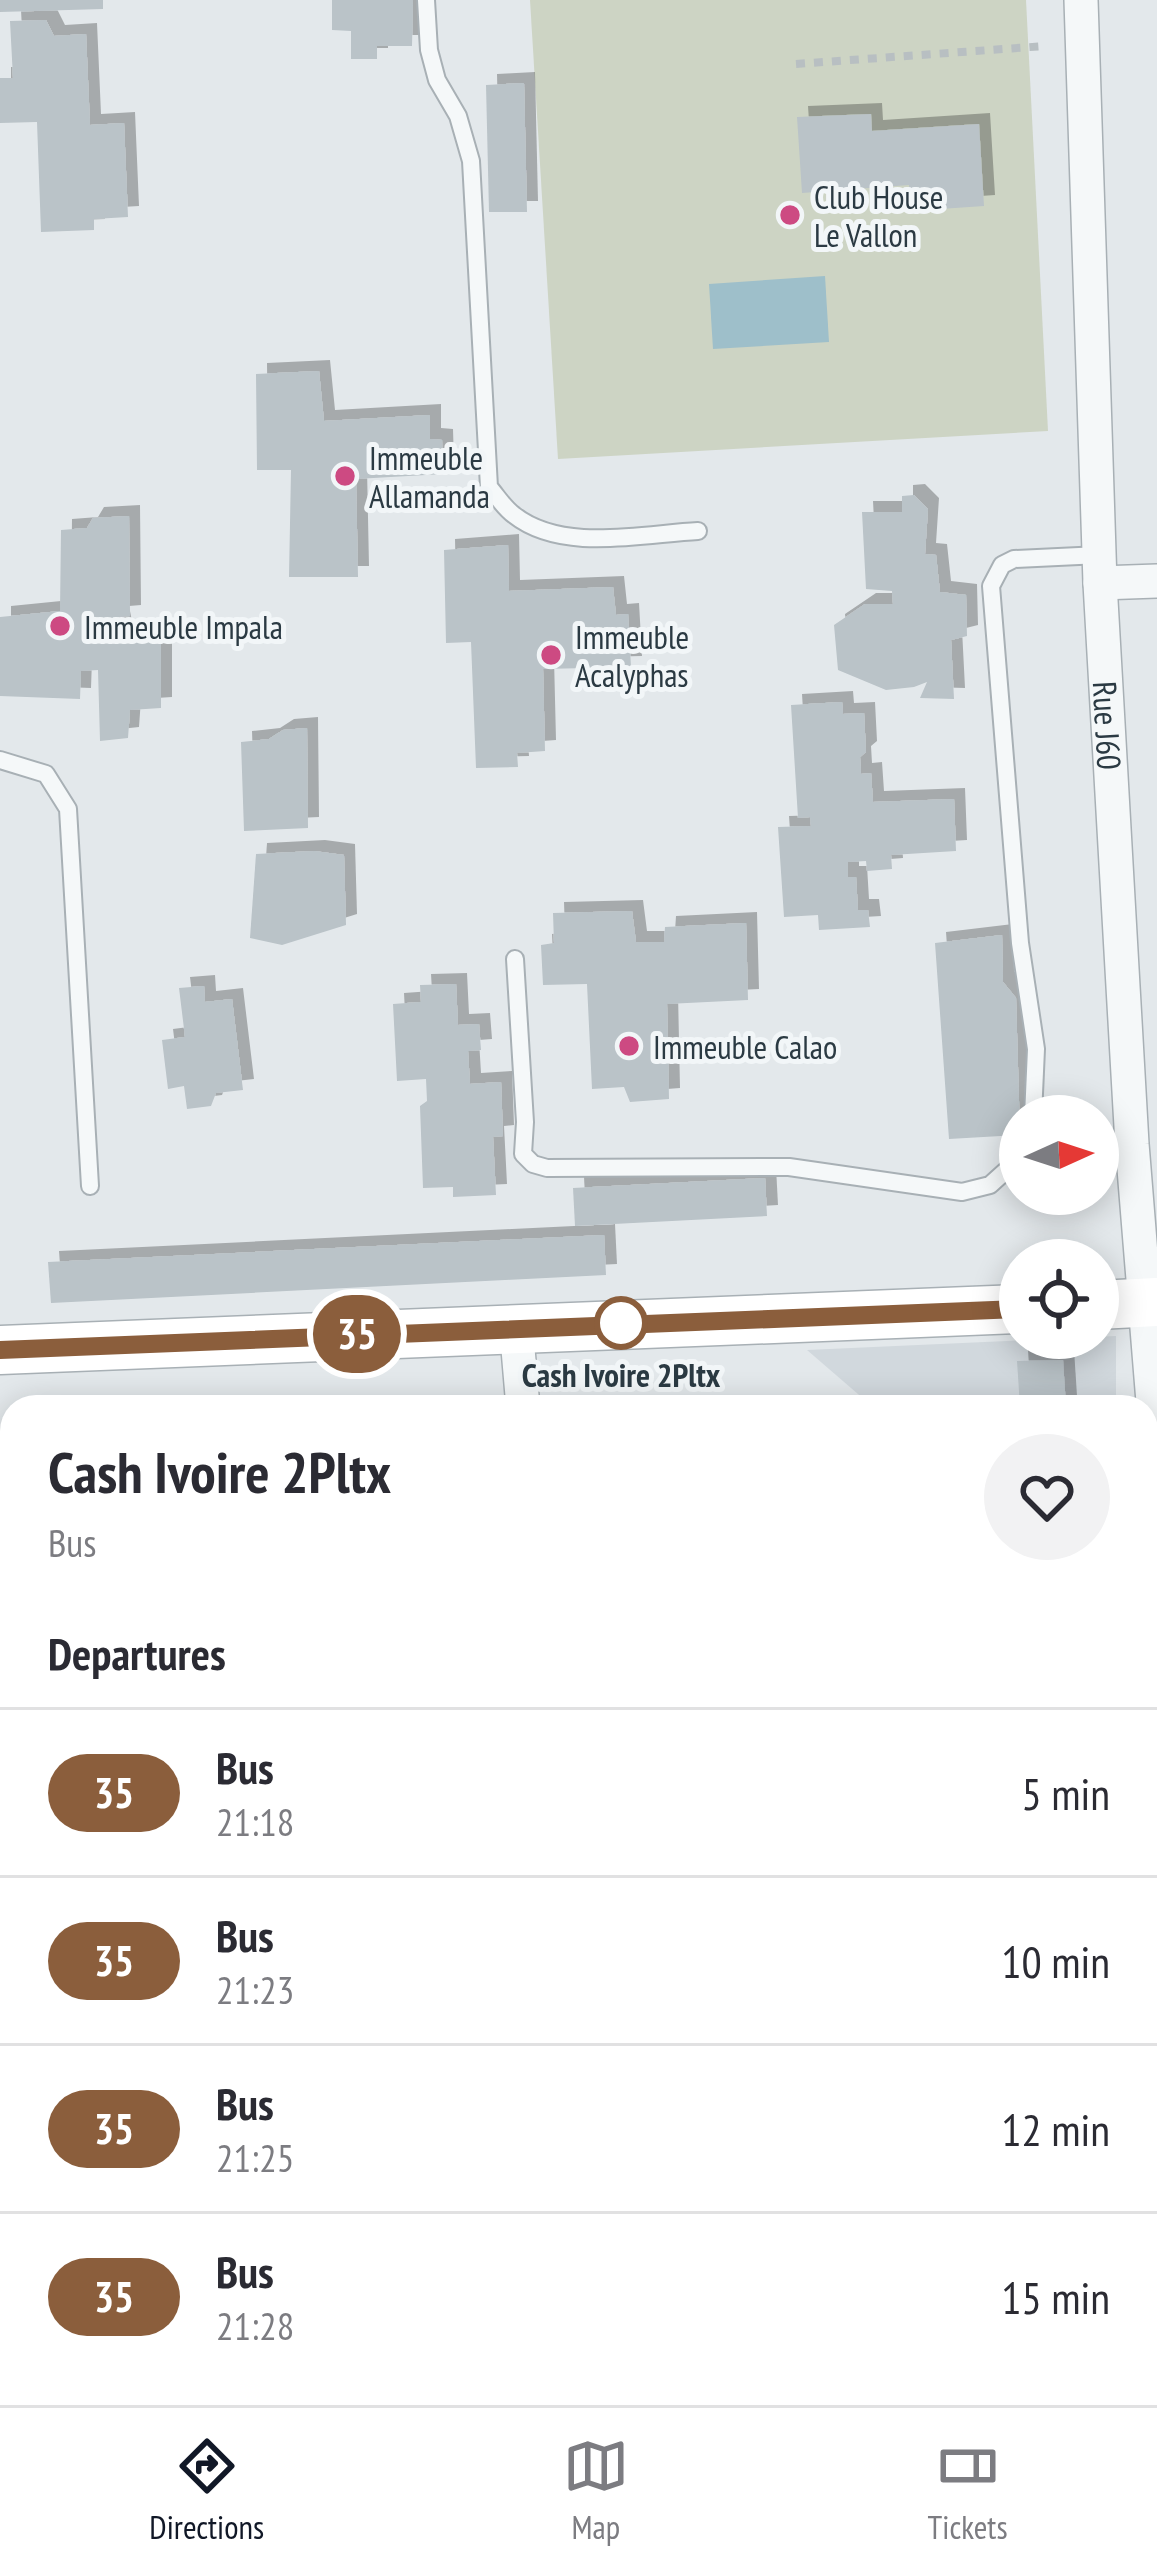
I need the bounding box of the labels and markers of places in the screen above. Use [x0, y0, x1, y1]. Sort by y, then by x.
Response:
place label: Club House Le Vallon [814, 175, 944, 256]
marker: Club House Le Vallon [777, 202, 803, 228]
place label: Immeuble Allamanda [369, 436, 490, 517]
marker: Immeuble Allamanda [332, 463, 358, 489]
place label: Immeuble Impala [84, 605, 283, 648]
marker: Immeuble Impala [47, 613, 73, 639]
place label: Immeuble Acalyphas [575, 615, 689, 696]
marker: Immeuble Acalyphas [538, 642, 564, 668]
place label: Immeuble Calao [653, 1025, 837, 1068]
marker: Immeuble Calao [616, 1033, 642, 1059]
marker: Cash Ivoire 2Pltx [596, 1298, 646, 1348]
place label: Cash Ivoire 2Pltx [522, 1353, 721, 1396]

